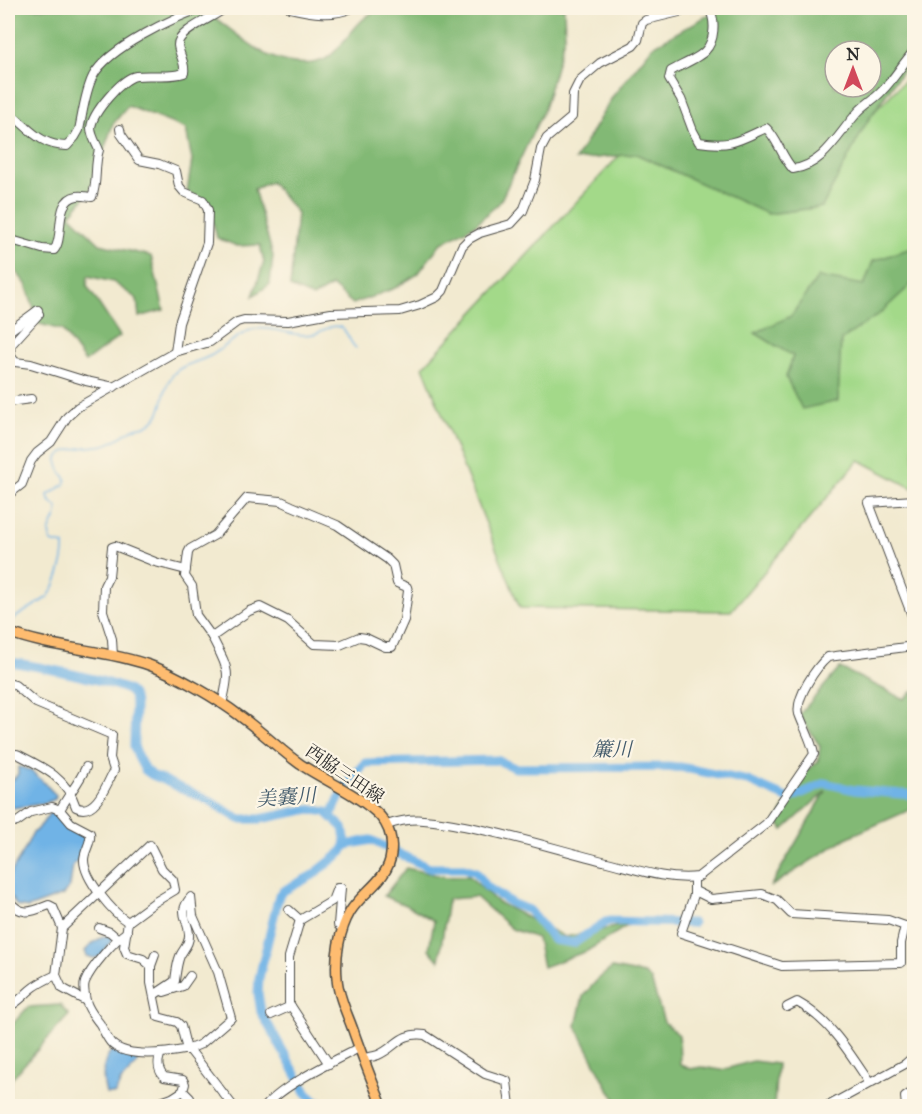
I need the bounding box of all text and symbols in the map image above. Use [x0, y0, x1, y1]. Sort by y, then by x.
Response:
north arrow [823, 39, 883, 99]
text: N [846, 45, 860, 64]
water label: 簾川 [592, 737, 634, 761]
street label: 西脇三田線 [302, 740, 388, 808]
water label: 美嚢川 [255, 783, 319, 811]

